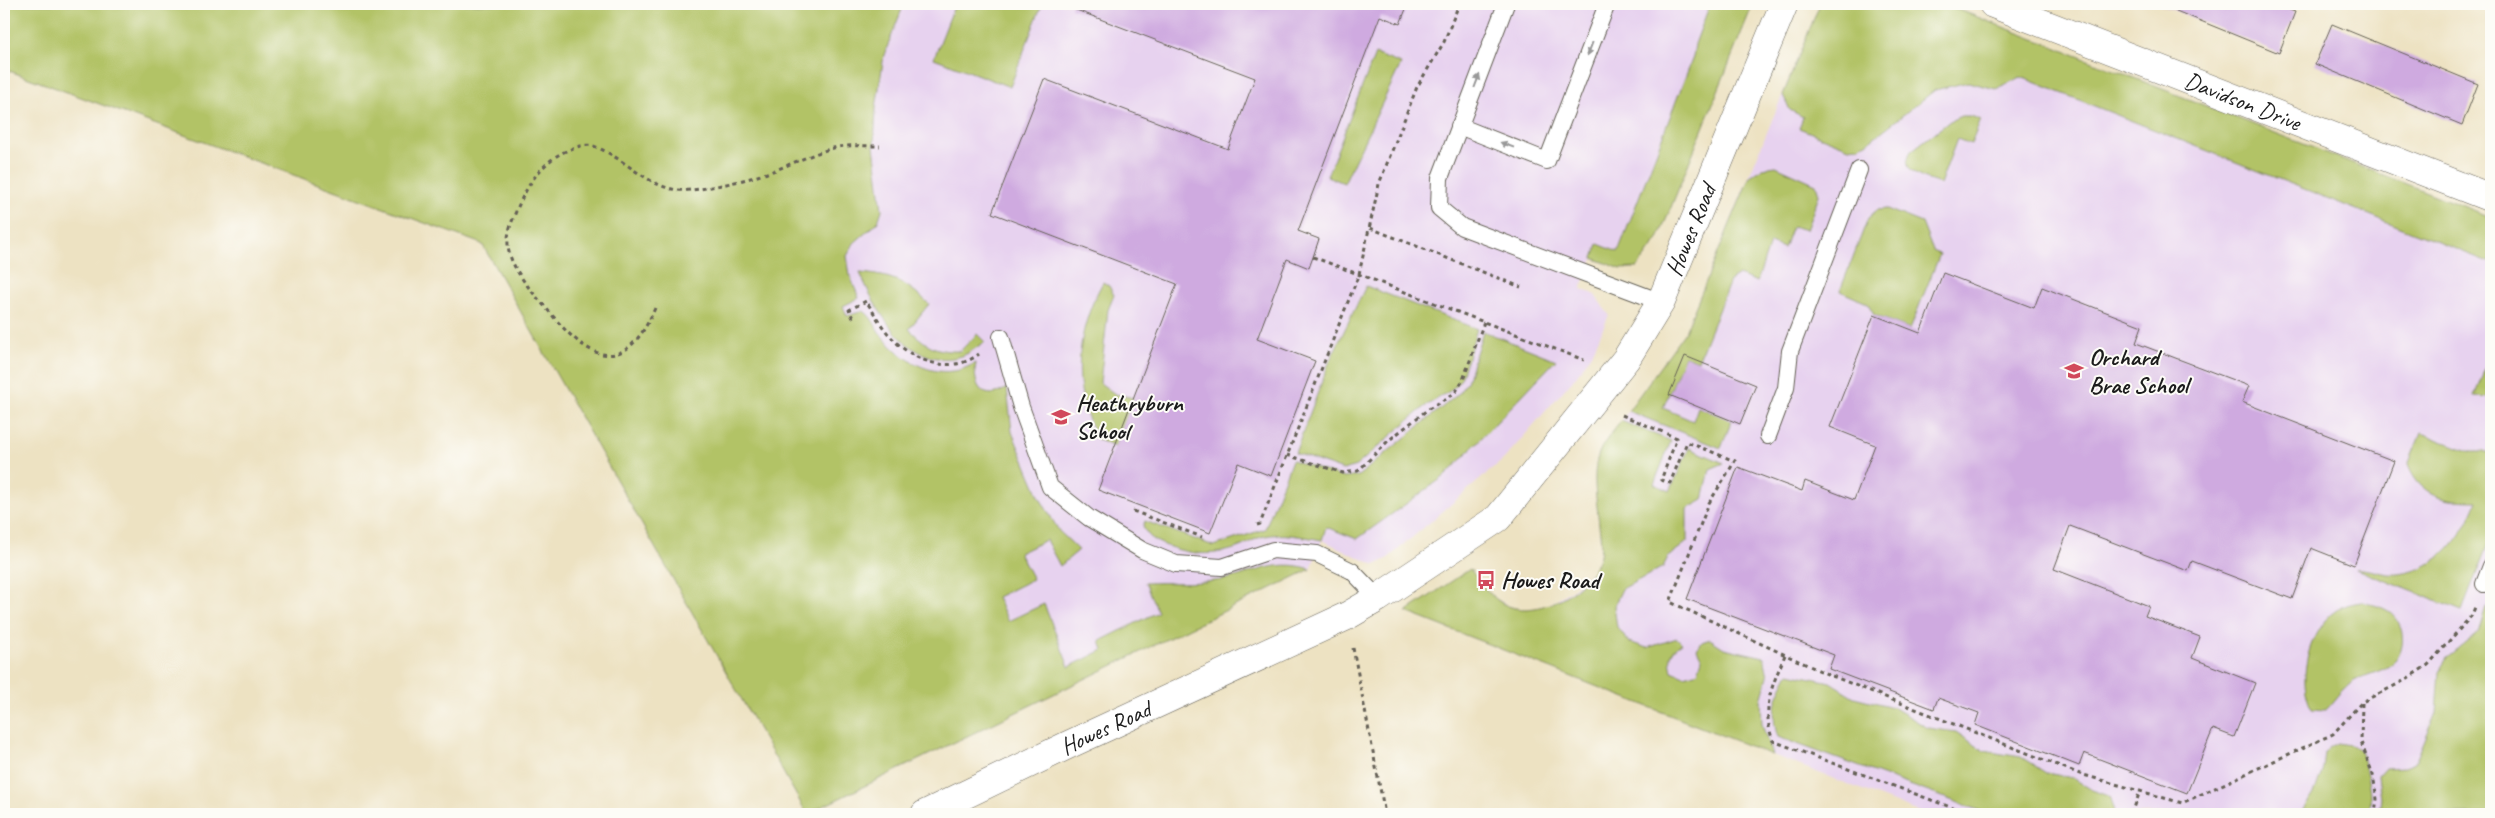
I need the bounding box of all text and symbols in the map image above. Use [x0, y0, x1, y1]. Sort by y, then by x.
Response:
one-way arrow [1586, 42, 1594, 57]
street label: Davidson Drive [2181, 65, 2307, 138]
one-way arrow [1474, 73, 1481, 88]
one-way arrow [1499, 141, 1514, 149]
street label: Howes Road [1658, 177, 1724, 280]
place label: Orchard Brae School [2089, 342, 2193, 400]
school or university icon: Orchard Brae School [2063, 360, 2085, 382]
place label: Heathryburn School [1076, 388, 1184, 446]
school or university icon: Heathryburn School [1050, 406, 1072, 428]
place label: Howes Road [1501, 565, 1603, 595]
bus stop icon: Howes Road [1475, 569, 1497, 591]
street label: Howes Road [1055, 692, 1159, 762]

